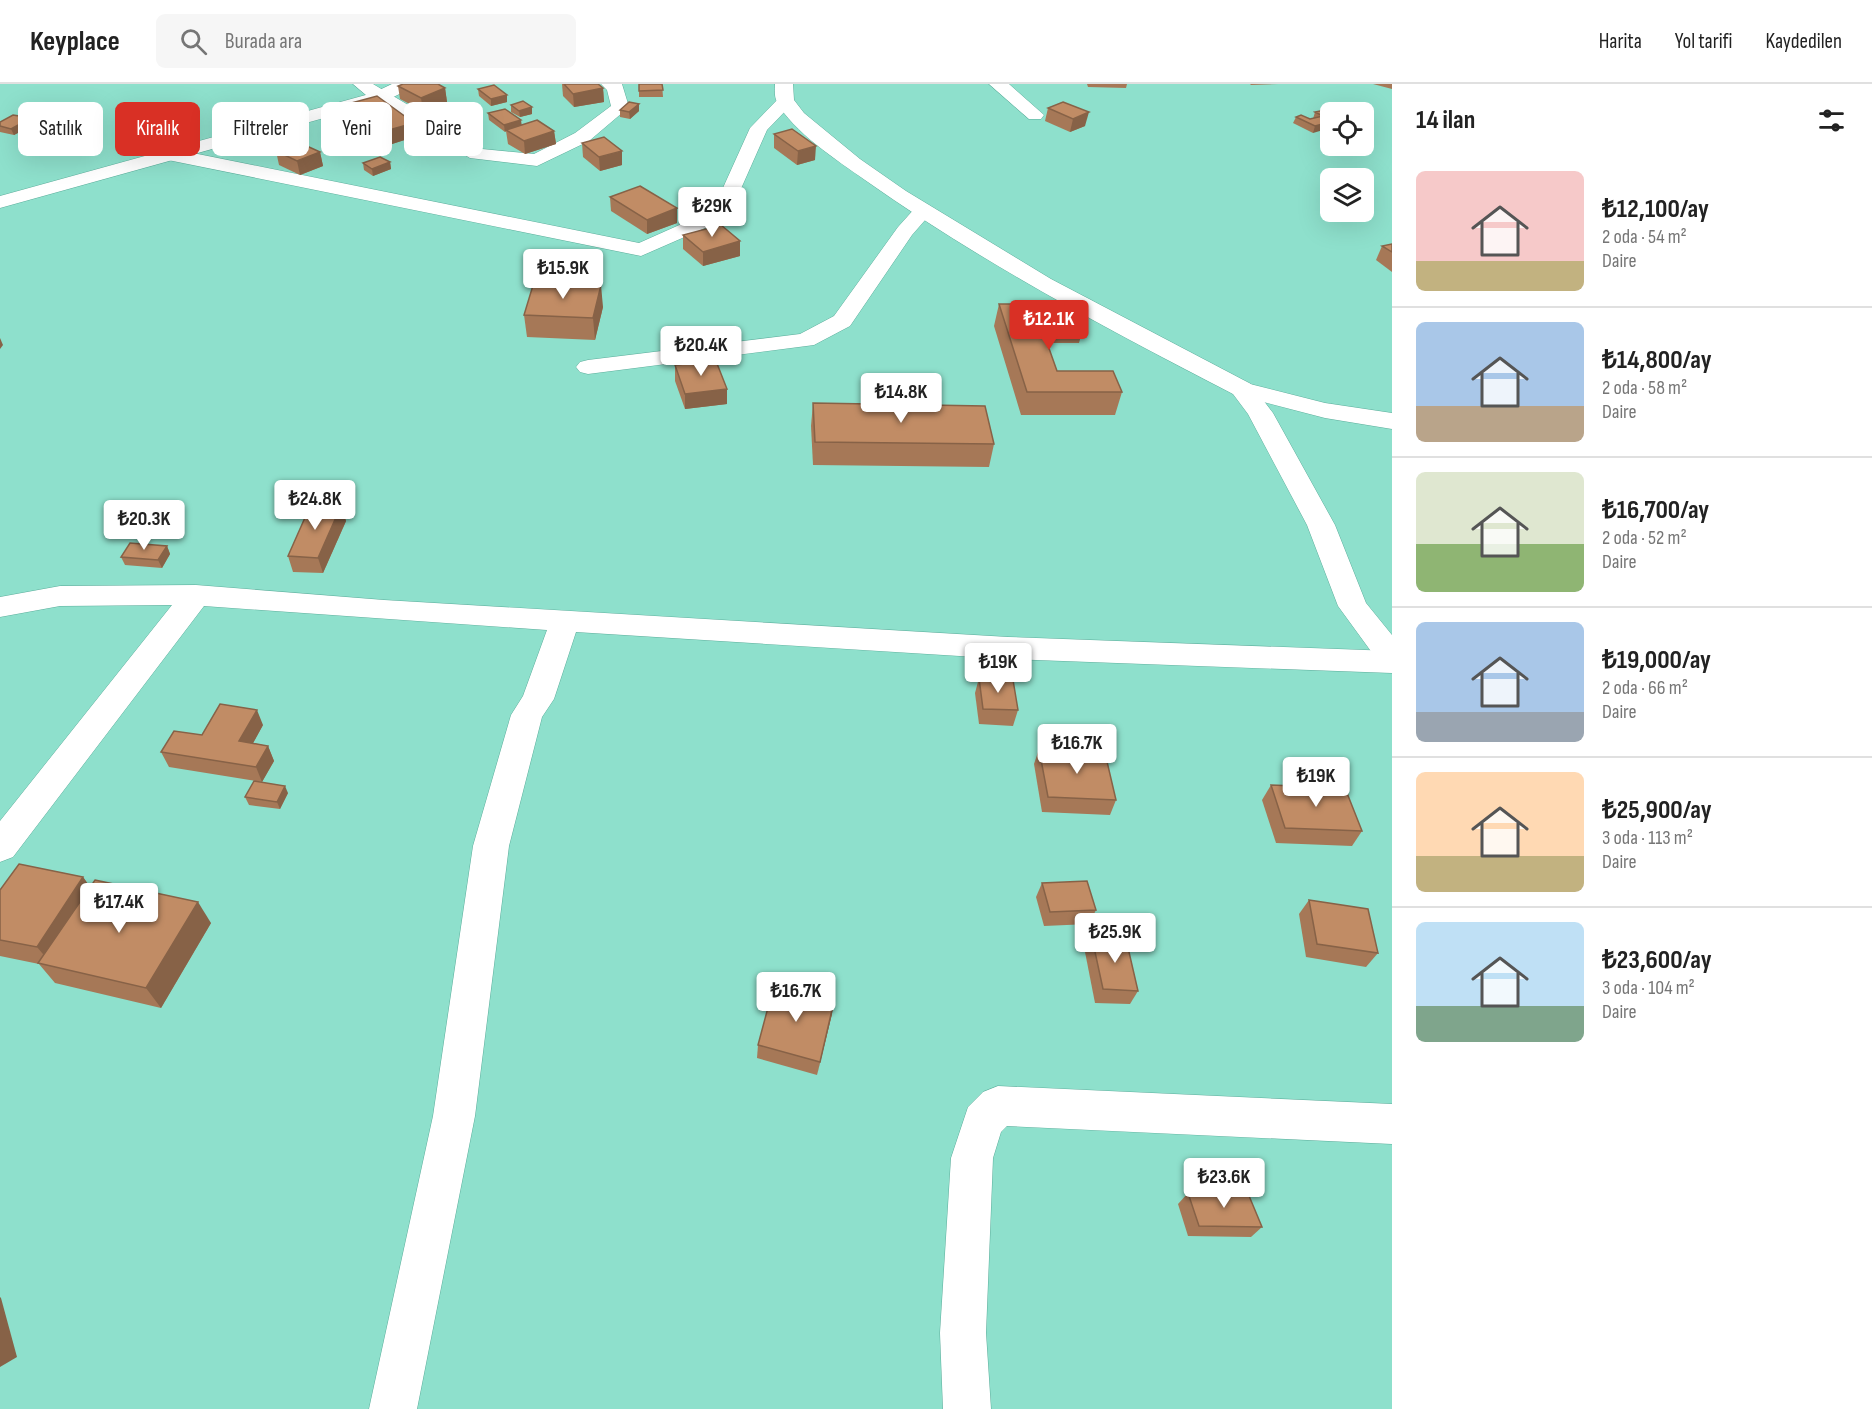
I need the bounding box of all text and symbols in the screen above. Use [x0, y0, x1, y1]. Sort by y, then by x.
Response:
search box [156, 14, 576, 68]
text: Keyplace [30, 25, 120, 58]
icon: search [177, 25, 210, 58]
text: Burada ara [225, 28, 302, 55]
text: Harita [1599, 29, 1642, 54]
text: Yol tarifi [1675, 29, 1733, 54]
text: Kaydedilen [1766, 29, 1842, 54]
chip: Satılık [18, 102, 103, 156]
chip: Kiralık [115, 102, 200, 156]
chip: Filtreler [212, 102, 309, 156]
chip: Yeni [321, 102, 392, 156]
chip: Daire [404, 102, 483, 156]
map controls [1320, 102, 1374, 222]
button: locate [1320, 102, 1374, 156]
icon: filters [1815, 104, 1848, 137]
text: 14 ilan [1416, 105, 1475, 136]
button: layers [1320, 168, 1374, 222]
pin: ₺29K [676, 187, 748, 238]
text: ₺29K [692, 194, 732, 218]
text: ₺12,100/ay [1602, 194, 1709, 225]
icon: home [1464, 195, 1536, 267]
text: 2 oda · 54 m² [1602, 225, 1687, 249]
pin: ₺15.9K [514, 249, 612, 300]
text: Daire [1602, 249, 1637, 273]
text: ₺15.9K [537, 256, 589, 280]
pin: ₺12.1K [1000, 300, 1098, 351]
text: ₺12.1K [1024, 307, 1074, 331]
pin: ₺20.4K [652, 326, 750, 377]
text: ₺20.4K [674, 333, 728, 357]
text: ₺14,800/ay [1602, 345, 1712, 376]
icon: home [1464, 346, 1536, 418]
pin: ₺14.8K [852, 373, 950, 424]
text: 2 oda · 58 m² [1602, 376, 1687, 400]
text: ₺14.8K [875, 380, 927, 404]
text: Daire [1602, 400, 1637, 424]
pin: ₺24.8K [266, 480, 364, 531]
text: ₺24.8K [288, 487, 342, 511]
text: ₺16,700/ay [1602, 495, 1709, 526]
icon: home [1464, 496, 1536, 568]
pin: ₺20.3K [95, 500, 193, 551]
text: ₺20.3K [118, 507, 170, 531]
text: 2 oda · 52 m² [1602, 526, 1687, 550]
text: Daire [1602, 550, 1637, 574]
pin: ₺19K [962, 643, 1034, 694]
text: ₺19,000/ay [1602, 645, 1711, 676]
icon: home [1464, 646, 1536, 718]
text: ₺19K [979, 650, 1017, 674]
text: 2 oda · 66 m² [1602, 676, 1688, 700]
text: Daire [1602, 700, 1637, 724]
pin: ₺16.7K [1028, 724, 1126, 775]
text: ₺16.7K [1052, 731, 1102, 755]
pin: ₺19K [1280, 757, 1352, 808]
text: ₺19K [1297, 764, 1335, 788]
text: ₺25,900/ay [1602, 795, 1712, 826]
icon: home [1464, 796, 1536, 868]
text: 3 oda · 113 m² [1602, 826, 1693, 850]
text: Daire [1602, 850, 1637, 874]
pin: ₺17.4K [70, 883, 168, 934]
text: ₺17.4K [94, 890, 144, 914]
pin: ₺25.9K [1066, 913, 1164, 964]
text: ₺25.9K [1089, 920, 1141, 944]
text: ₺23,600/ay [1602, 945, 1712, 976]
icon: home [1464, 946, 1536, 1018]
pin: ₺16.7K [747, 972, 845, 1023]
text: 3 oda · 104 m² [1602, 976, 1695, 1000]
text: ₺16.7K [771, 979, 821, 1003]
text: Daire [1602, 1000, 1637, 1024]
pin: ₺23.6K [1175, 1158, 1273, 1209]
text: ₺23.6K [1198, 1165, 1250, 1189]

